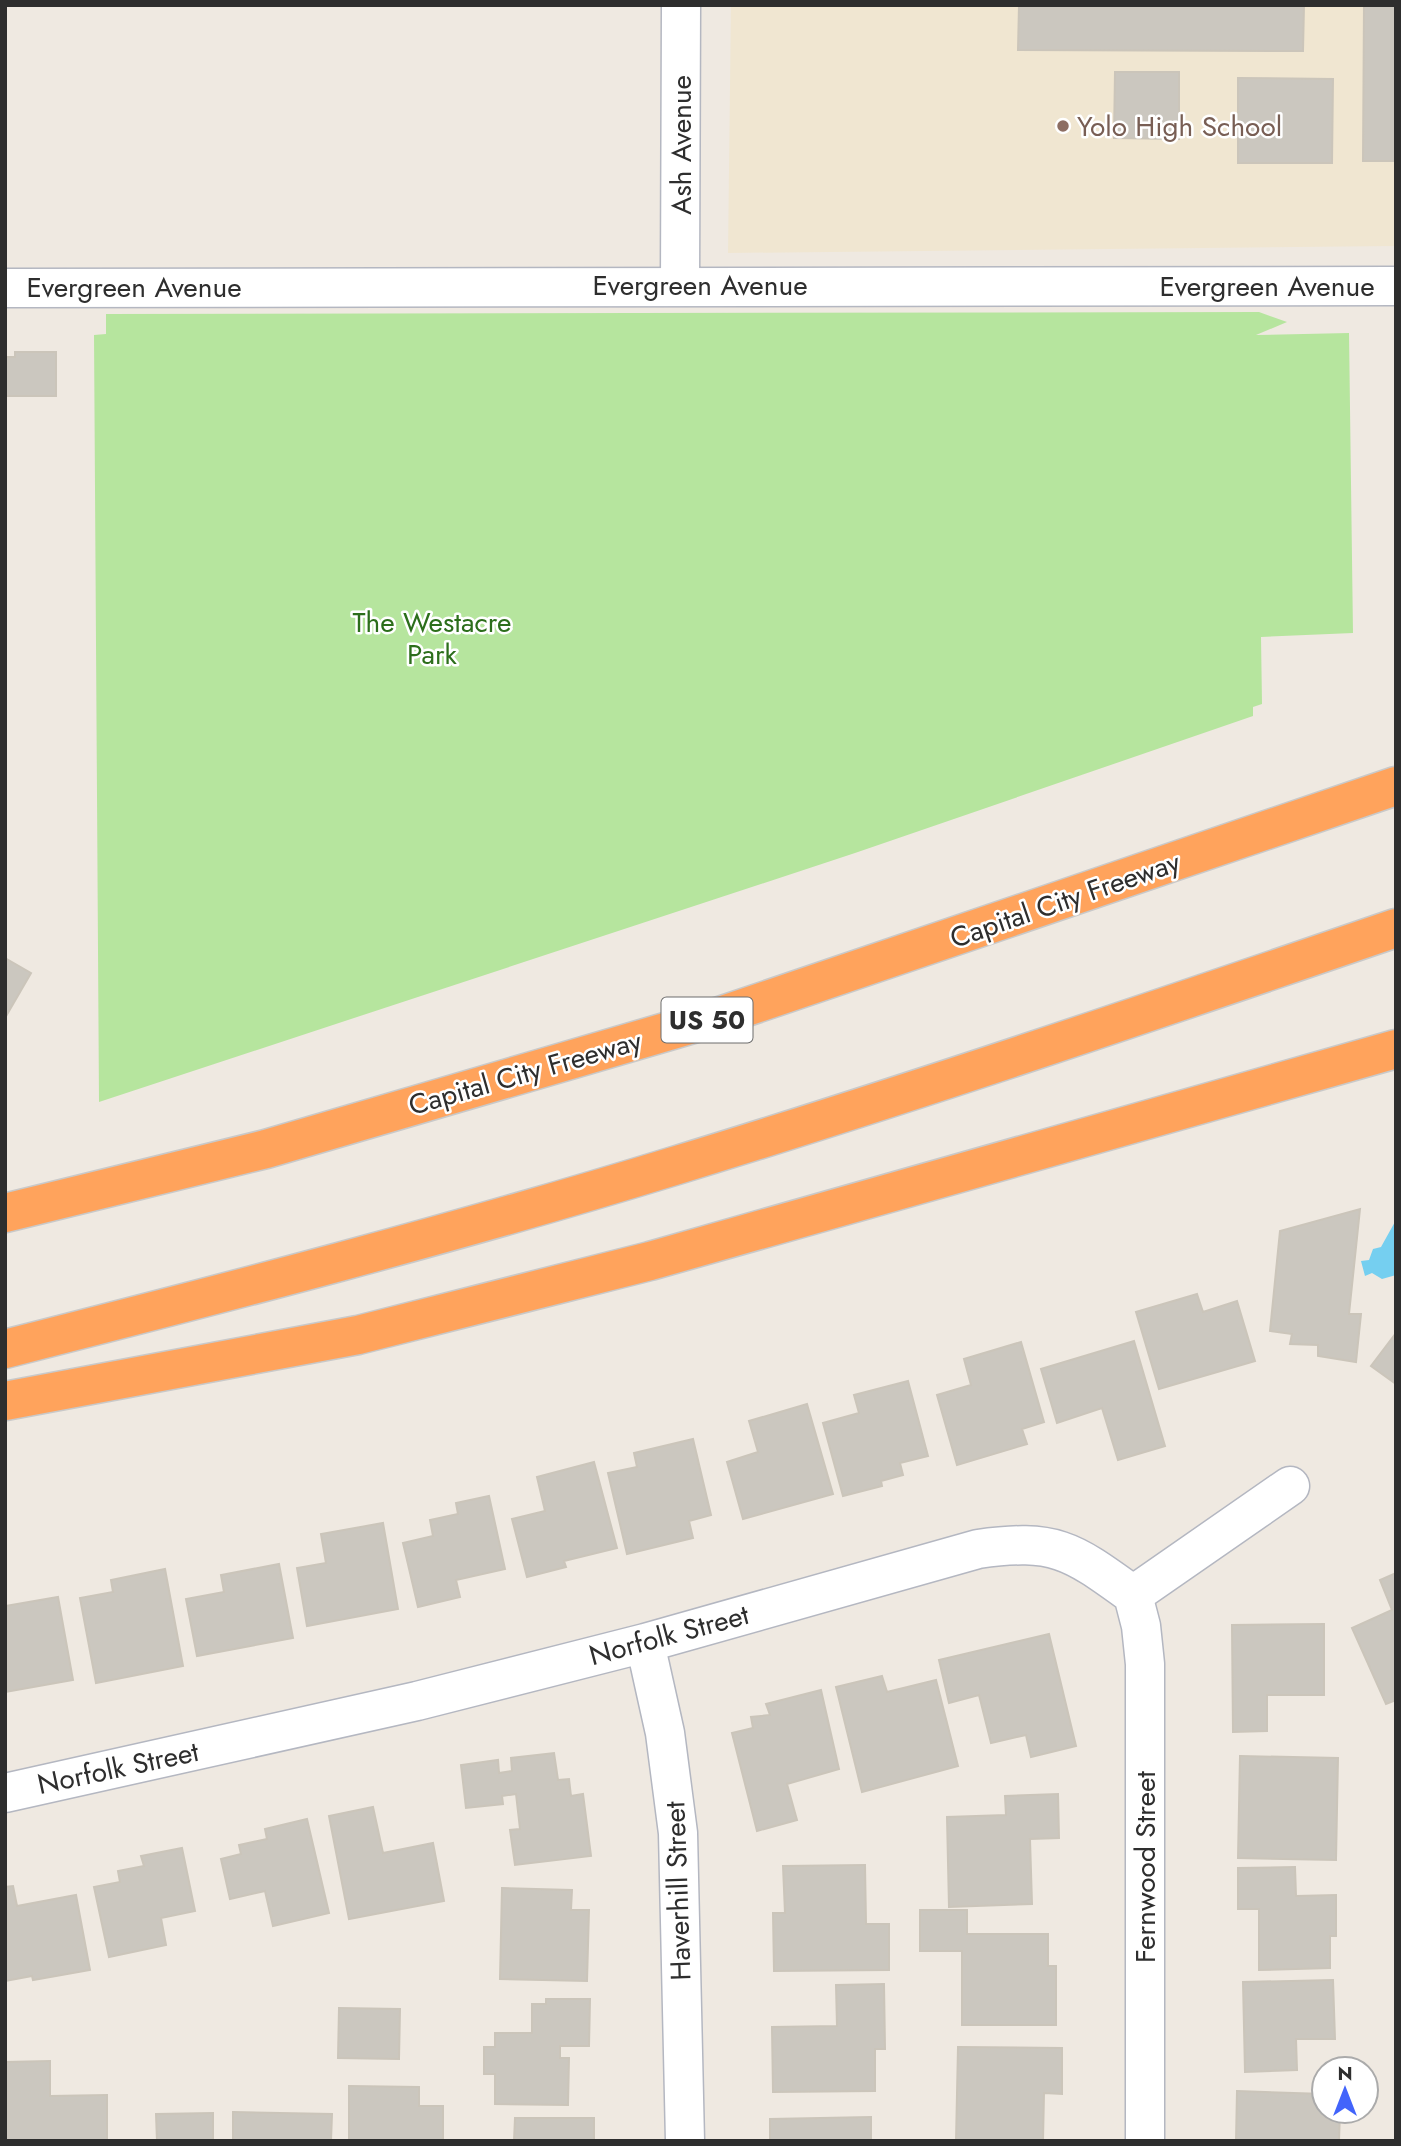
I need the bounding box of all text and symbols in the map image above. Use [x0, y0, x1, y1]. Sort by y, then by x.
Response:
street label: Ash Avenue [661, 75, 702, 215]
place label: Yolo High School [1077, 106, 1282, 147]
marker: Yolo High School [1055, 118, 1071, 134]
street label: Evergreen Avenue [592, 265, 808, 306]
street label: Evergreen Avenue [1159, 266, 1375, 307]
street label: Evergreen Avenue [26, 267, 242, 308]
park label: The Westacre Park [353, 602, 511, 675]
street label: Capital City Freeway [945, 841, 1186, 959]
road number: US 50 [662, 998, 752, 1042]
street label: Capital City Freeway [404, 1020, 647, 1126]
street label: Norfolk Street [585, 1594, 754, 1676]
street label: Norfolk Street [34, 1731, 203, 1805]
street label: Fernwood Street [1125, 1771, 1166, 1963]
street label: Haverhill Street [654, 1800, 702, 1981]
north arrow [1310, 2055, 1380, 2125]
text: N [1337, 2060, 1353, 2087]

